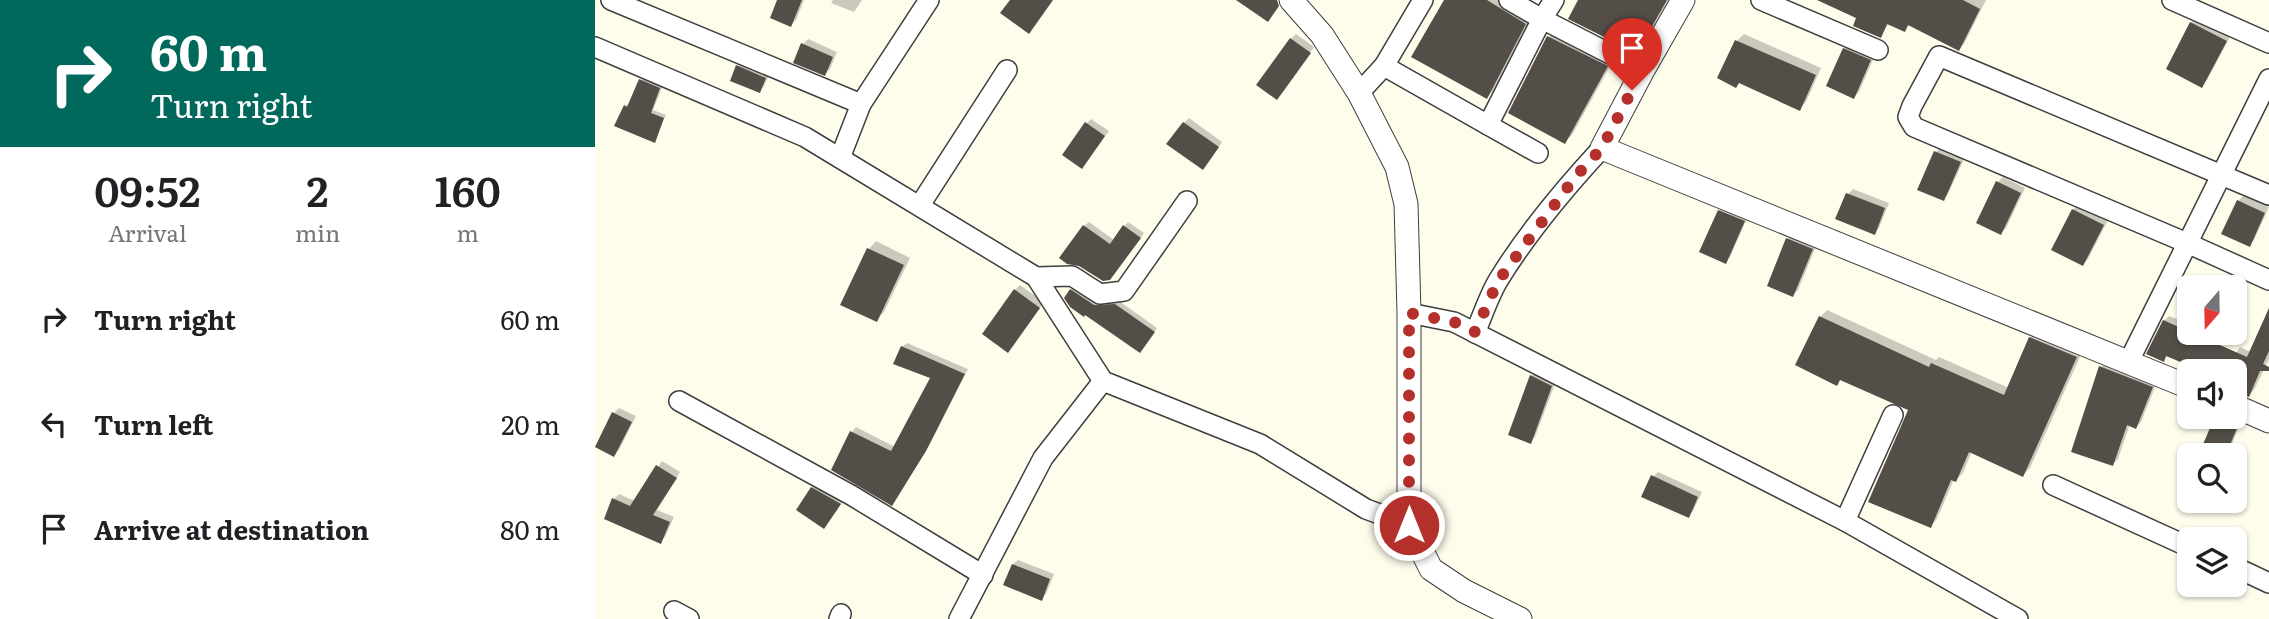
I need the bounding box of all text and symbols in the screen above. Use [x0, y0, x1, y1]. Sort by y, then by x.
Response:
text: 60 m [150, 13, 267, 86]
pin [1602, 18, 1662, 90]
icon: right [35, 28, 126, 119]
icon: arrive [1613, 29, 1651, 67]
text: Turn right [150, 80, 312, 128]
text: 09:52 [94, 158, 201, 220]
text: 2 [306, 158, 329, 220]
text: 160 [434, 158, 501, 220]
text: Arrival [108, 215, 187, 249]
text: min [295, 215, 340, 249]
text: m [456, 215, 479, 249]
north arrow [2177, 275, 2247, 345]
map controls [2177, 275, 2247, 597]
text: Turn right [94, 299, 236, 338]
text: 60 m [501, 299, 560, 338]
icon: right [35, 300, 73, 338]
button: sound [2177, 359, 2247, 429]
text: Turn left [94, 404, 213, 443]
text: 20 m [501, 404, 560, 443]
icon: left [35, 405, 73, 443]
button: search [2177, 443, 2247, 513]
position arrow [1372, 488, 1446, 562]
text: Arrive at destination [94, 509, 369, 548]
text: 80 m [500, 509, 560, 548]
icon: arrive [35, 510, 73, 548]
button: layers [2177, 527, 2247, 597]

